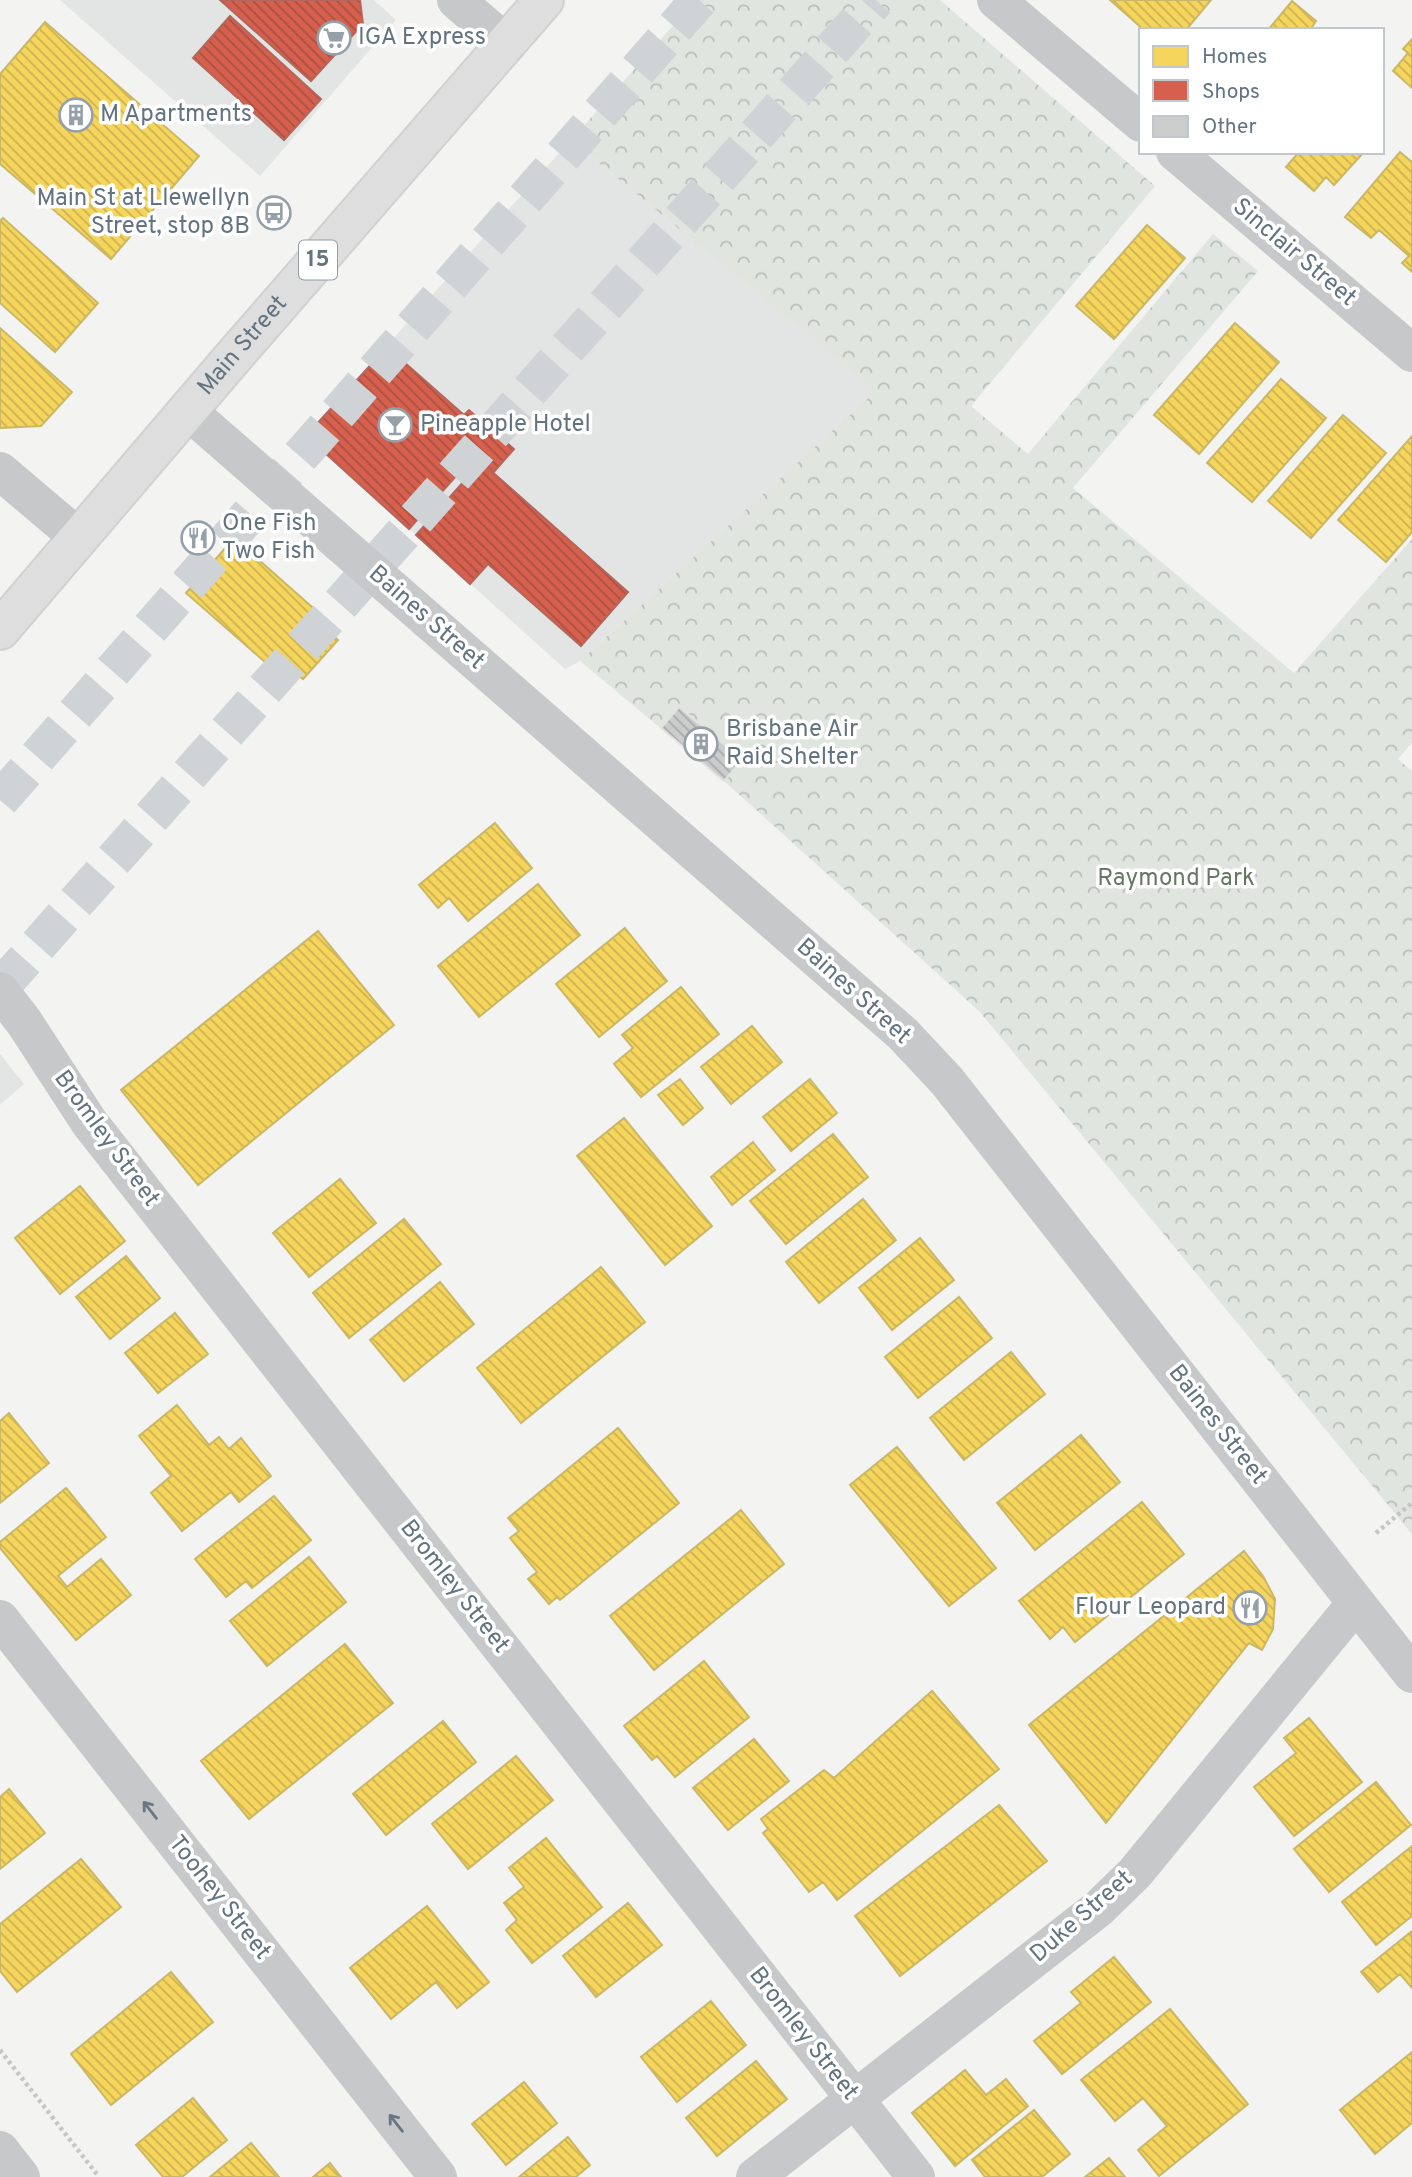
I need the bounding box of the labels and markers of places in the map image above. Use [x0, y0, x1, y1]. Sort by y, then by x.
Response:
supermarket icon: IGA Express [315, 19, 353, 57]
place label: IGA Express [358, 23, 486, 53]
building icon: M Apartments [57, 96, 95, 134]
place label: M Apartments [100, 100, 252, 130]
place label: Main St at Llewellyn Street, stop 8B [36, 184, 250, 242]
bus stop icon: Main St at Llewellyn Street, stop 8B [255, 194, 293, 232]
bar icon: Pineapple Hotel [376, 406, 414, 444]
place label: Pineapple Hotel [420, 410, 591, 440]
place label: One Fish Two Fish [222, 509, 316, 567]
restaurant icon: One Fish Two Fish [179, 519, 217, 557]
place label: Brisbane Air Raid Shelter [726, 715, 858, 773]
building icon: Brisbane Air Raid Shelter [682, 725, 720, 763]
restaurant icon: Flour Leopard [1231, 1589, 1269, 1627]
place label: Flour Leopard [1075, 1593, 1226, 1623]

